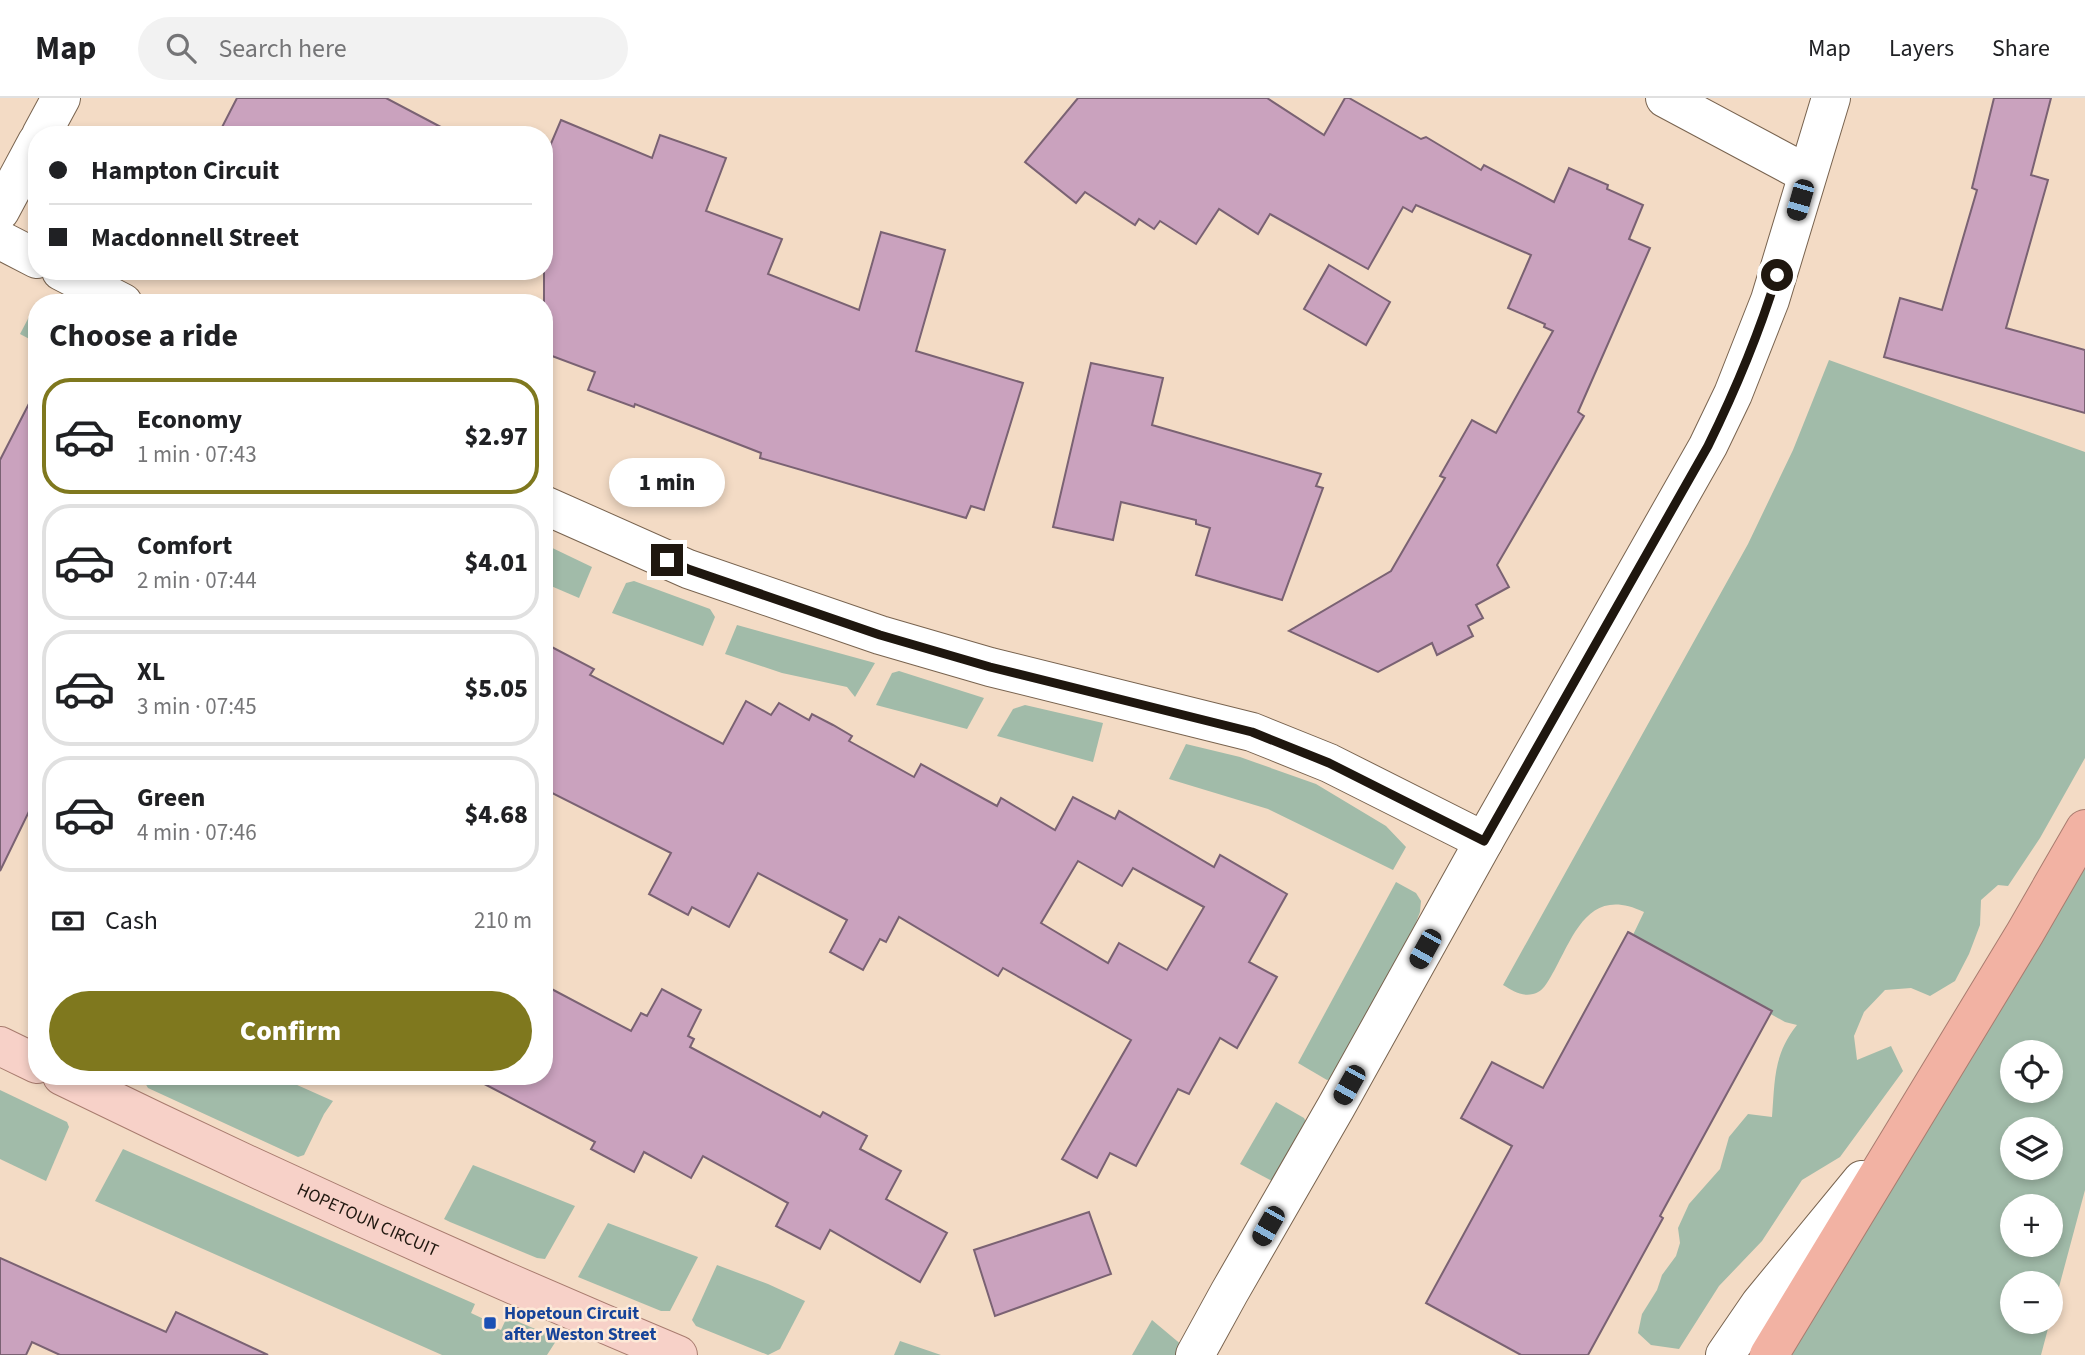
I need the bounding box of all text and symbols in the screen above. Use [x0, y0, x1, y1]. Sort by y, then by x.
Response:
search box [138, 17, 628, 80]
text: Map [35, 25, 96, 72]
icon: search [162, 29, 200, 67]
text: Search here [218, 30, 347, 67]
text: Map [1808, 31, 1851, 66]
text: Layers [1889, 31, 1954, 66]
text: Share [1992, 31, 2050, 66]
text: Hampton Circuit [91, 152, 279, 189]
car [1785, 177, 1816, 223]
text: Macdonnell Street [91, 219, 299, 256]
route start [1761, 259, 1793, 291]
text: Choose a ride [49, 313, 238, 359]
text: Economy [137, 401, 242, 438]
icon: car [53, 405, 116, 468]
text: $2.97 [464, 418, 528, 455]
text: 1 min · 07:43 [137, 438, 257, 471]
callout: 1 min [609, 458, 725, 508]
text: 1 min [639, 466, 695, 499]
text: Comfort [137, 527, 232, 564]
icon: car [53, 531, 116, 594]
text: $4.01 [464, 544, 528, 581]
route end [651, 544, 683, 576]
text: 2 min · 07:44 [137, 564, 257, 597]
text: XL [137, 653, 165, 690]
icon: car [53, 657, 116, 720]
text: $5.05 [464, 670, 528, 707]
text: 3 min · 07:45 [137, 690, 257, 723]
text: Green [137, 779, 205, 816]
icon: car [53, 783, 116, 846]
text: $4.68 [464, 796, 528, 833]
text: 4 min · 07:46 [137, 816, 257, 849]
icon: cash [49, 902, 87, 940]
text: Cash [105, 902, 158, 939]
text: 210 m [474, 904, 532, 937]
car [1406, 926, 1445, 972]
button: Confirm [49, 991, 532, 1071]
map controls [2000, 1040, 2063, 1334]
button: locate [2000, 1040, 2063, 1103]
car [1330, 1062, 1369, 1108]
button: layers [2000, 1117, 2063, 1180]
street label: HOPETOUN CIRCUIT [293, 1177, 443, 1263]
button: + [2000, 1194, 2063, 1257]
car [1249, 1203, 1288, 1249]
button: − [2000, 1271, 2063, 1334]
place label: Hopetoun Circuit after Weston Street [504, 1301, 656, 1347]
marker: Hopetoun Circuit after Weston Street [482, 1315, 498, 1331]

